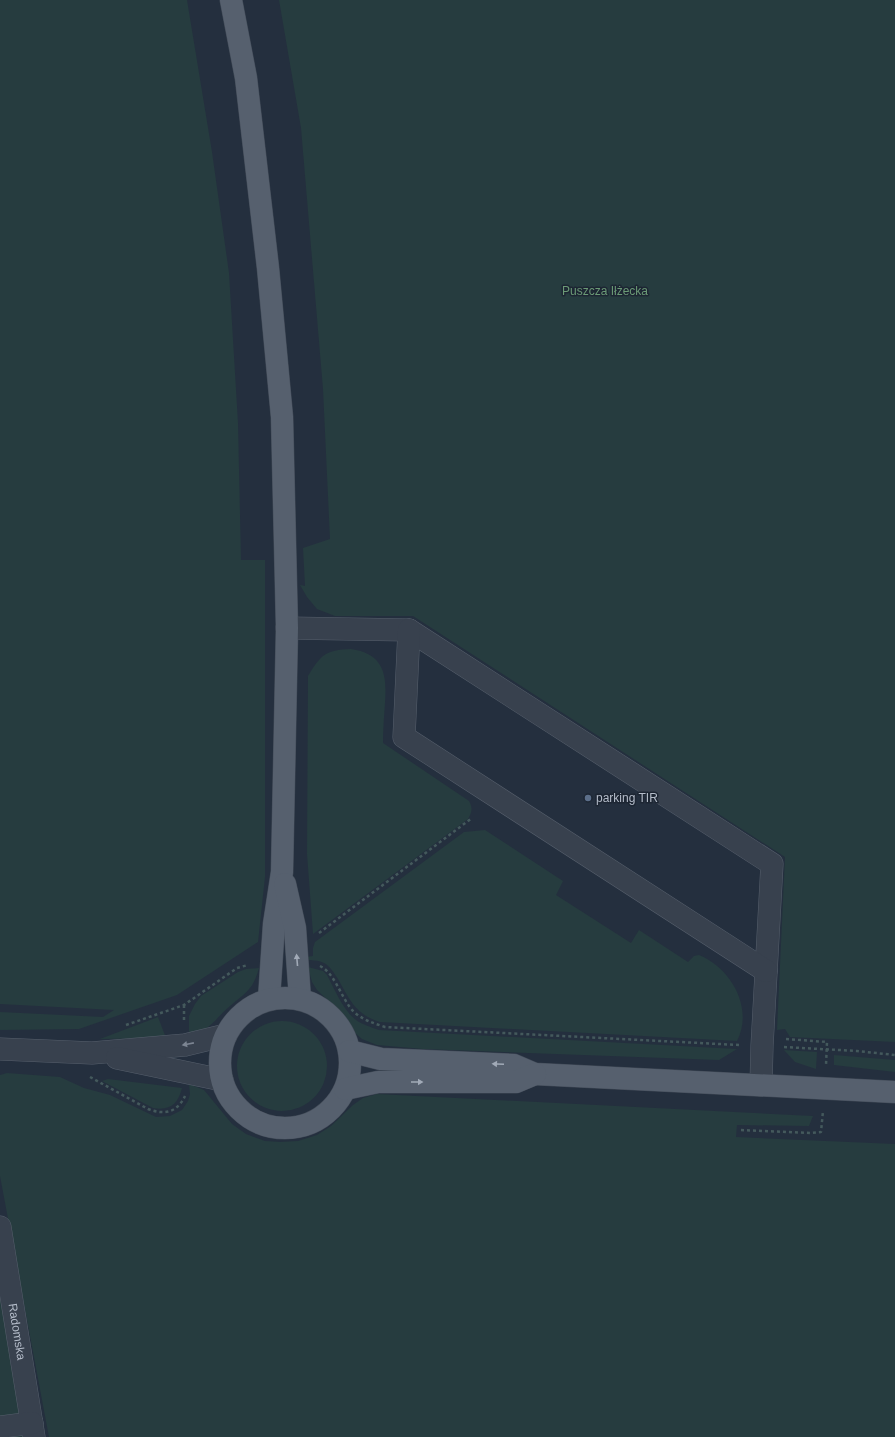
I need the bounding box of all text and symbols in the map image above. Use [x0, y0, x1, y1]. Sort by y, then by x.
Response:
park label: Puszcza Iłżecka [562, 284, 648, 298]
place label: parking TIR [596, 791, 658, 805]
marker: parking TIR [583, 793, 593, 803]
one-way arrow [293, 954, 300, 966]
one-way arrow [182, 1042, 194, 1048]
one-way arrow [492, 1060, 504, 1067]
one-way arrow [411, 1079, 424, 1085]
street label: Radomska [5, 1302, 28, 1361]

